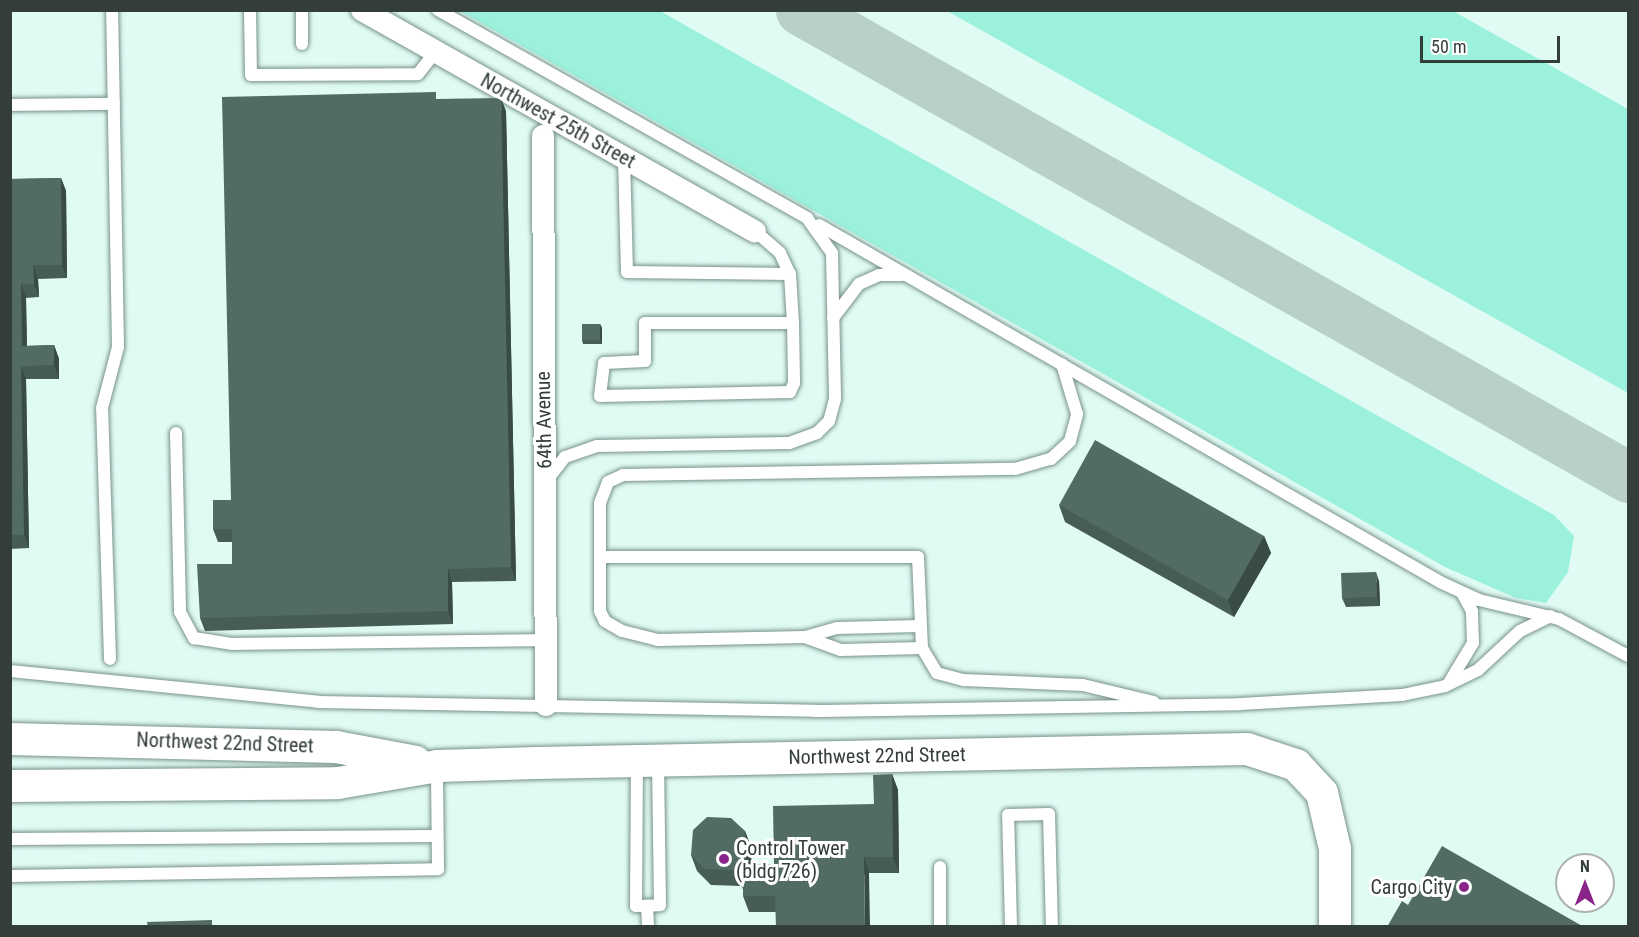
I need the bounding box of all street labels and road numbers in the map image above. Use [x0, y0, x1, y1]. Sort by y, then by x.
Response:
street label: Northwest 25th Street [476, 68, 640, 174]
street label: 64th Avenue [531, 371, 557, 469]
street label: Northwest 22nd Street [136, 728, 314, 758]
street label: Northwest 22nd Street [788, 742, 966, 770]

